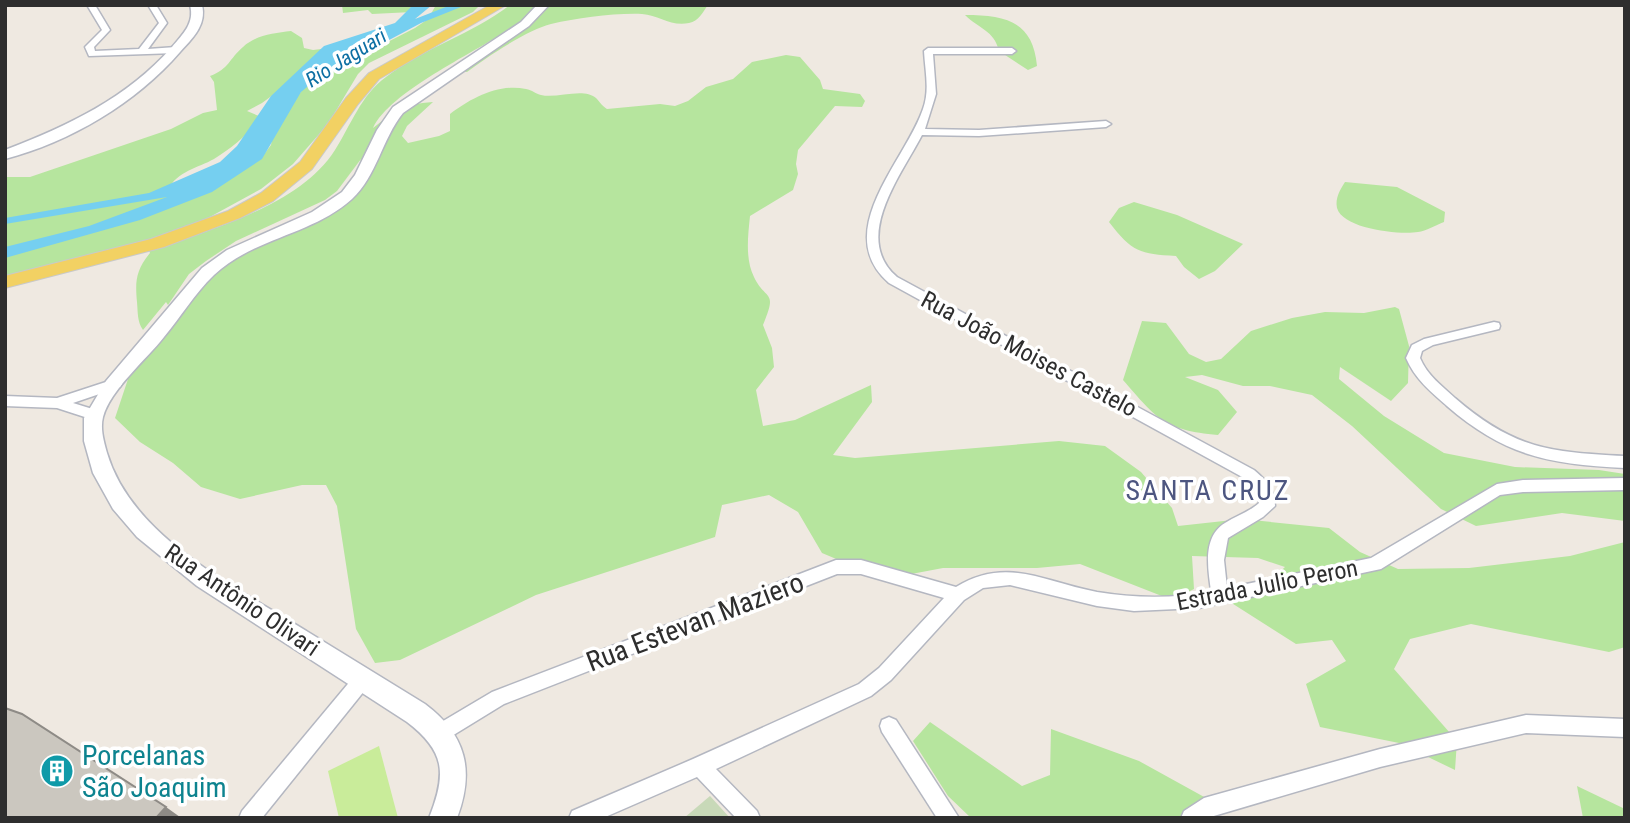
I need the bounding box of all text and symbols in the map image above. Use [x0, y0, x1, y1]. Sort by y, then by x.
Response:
water label: Rio Jaguari [301, 24, 391, 92]
street label: Rua João Moises Castelo [916, 285, 1142, 423]
district label: SANTA CRUZ [1126, 474, 1290, 507]
street label: Rua Antônio Olivari [159, 538, 325, 662]
street label: Estrada Julio Peron [1174, 554, 1360, 616]
street label: Rua Estevan Maziero [582, 565, 808, 679]
place label: Porcelanas São Joaquim [82, 739, 226, 804]
building icon: Porcelanas São Joaquim [38, 752, 76, 790]

